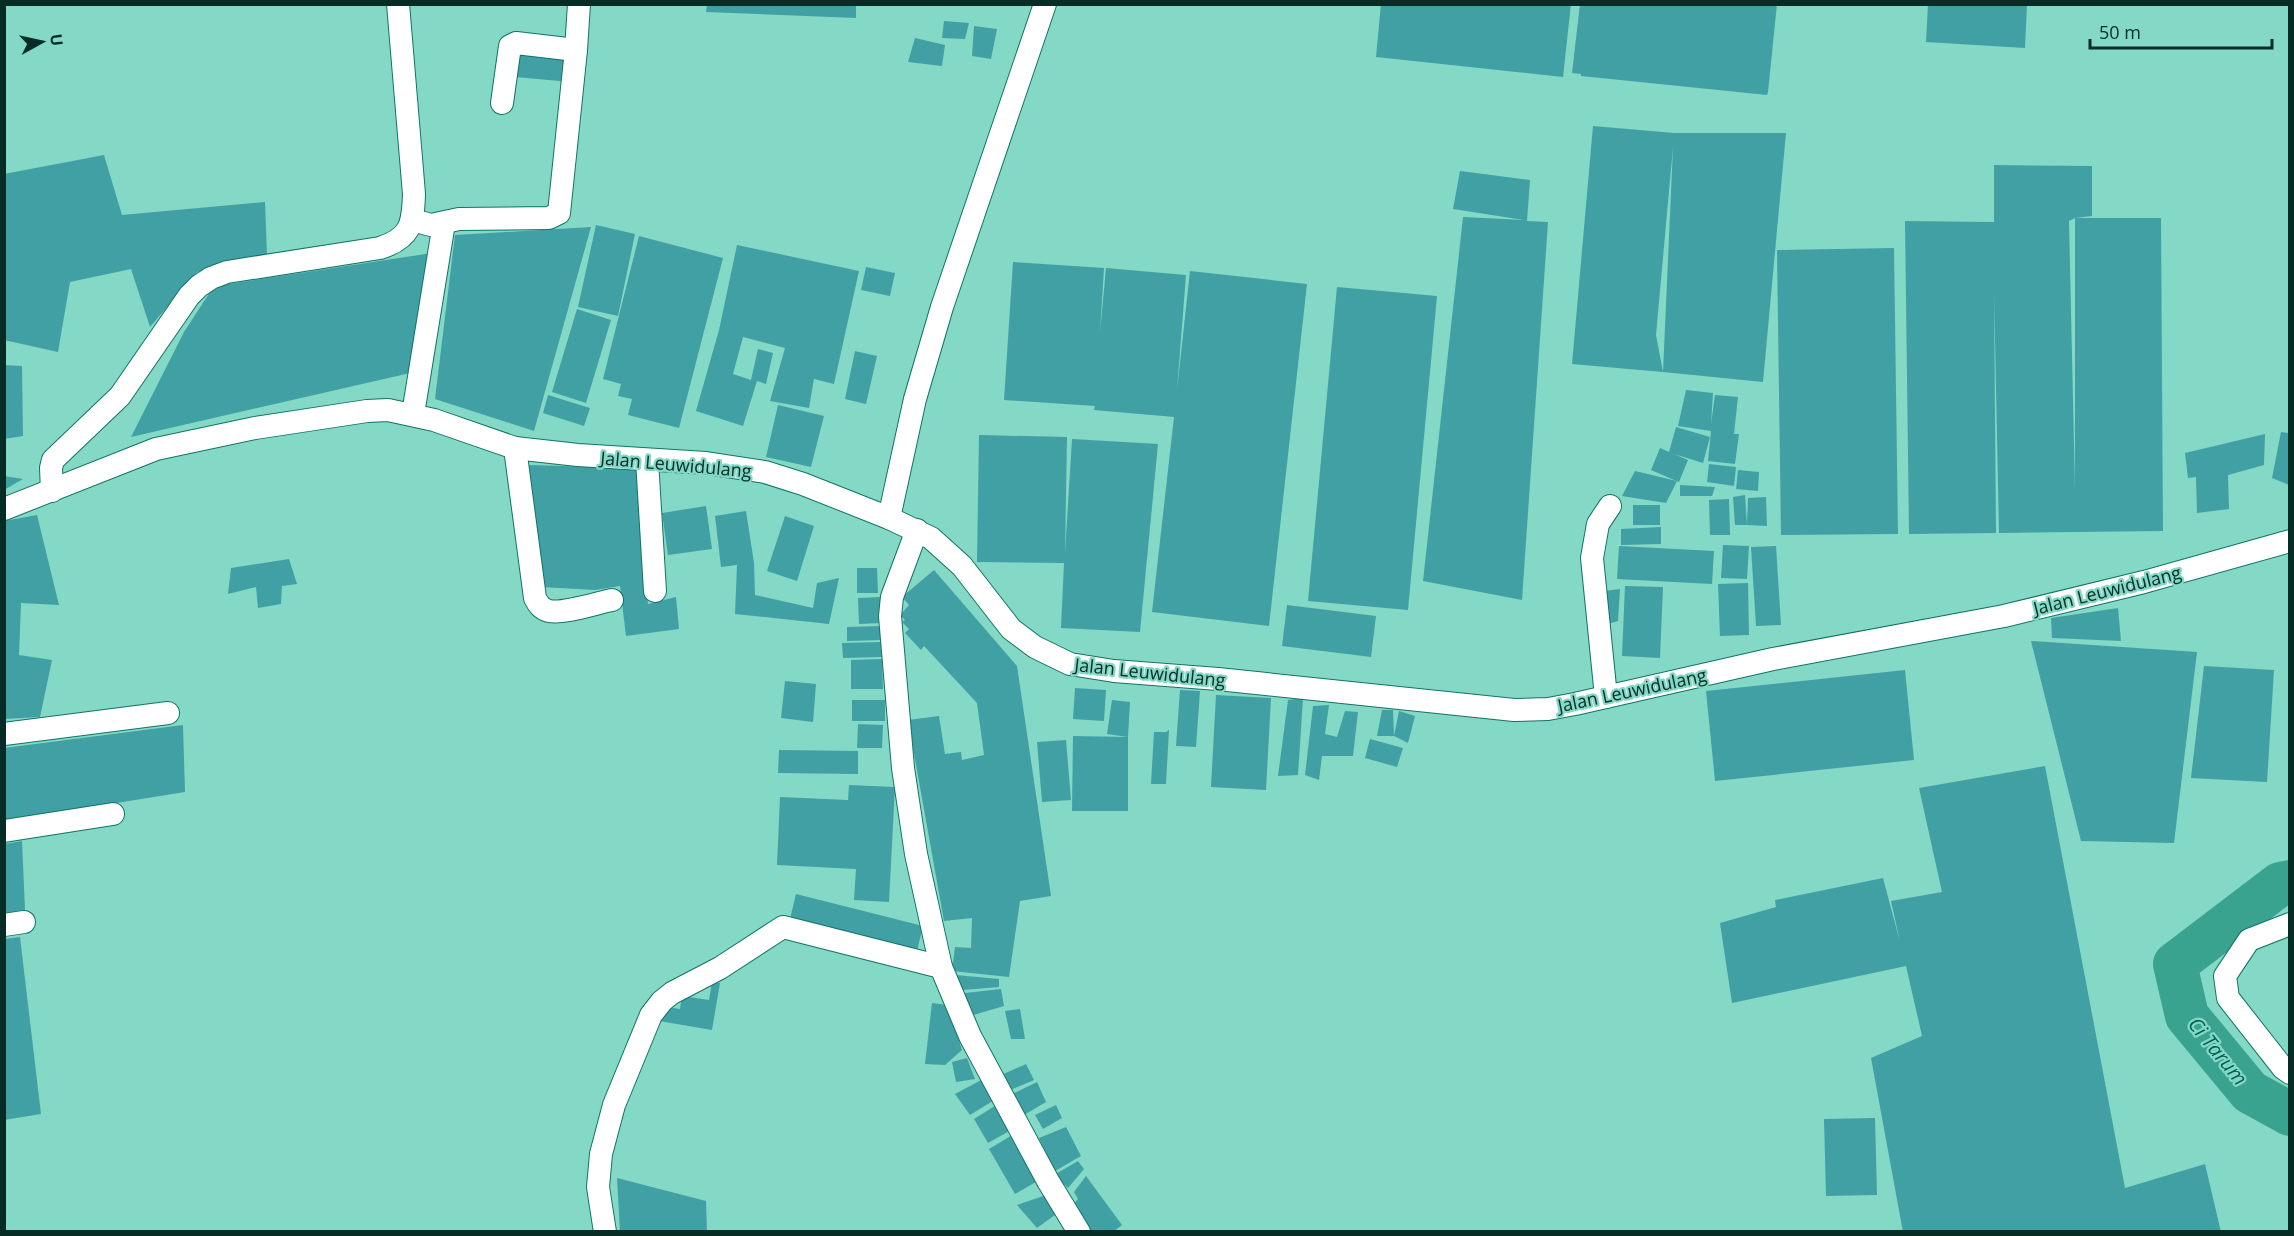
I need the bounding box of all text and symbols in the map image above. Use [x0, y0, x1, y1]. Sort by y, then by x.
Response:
north arrow [12, 12, 72, 72]
scale bar [2090, 12, 2272, 50]
text: 50 m [2099, 20, 2141, 44]
text: U [45, 32, 69, 47]
street label: Jalan Leuwidulang [597, 445, 753, 483]
street label: Jalan Leuwidulang [2029, 560, 2184, 620]
street label: Jalan Leuwidulang [1071, 652, 1227, 692]
street label: Jalan Leuwidulang [1553, 662, 1709, 718]
water label: Ci Tarum [2182, 1011, 2254, 1091]

